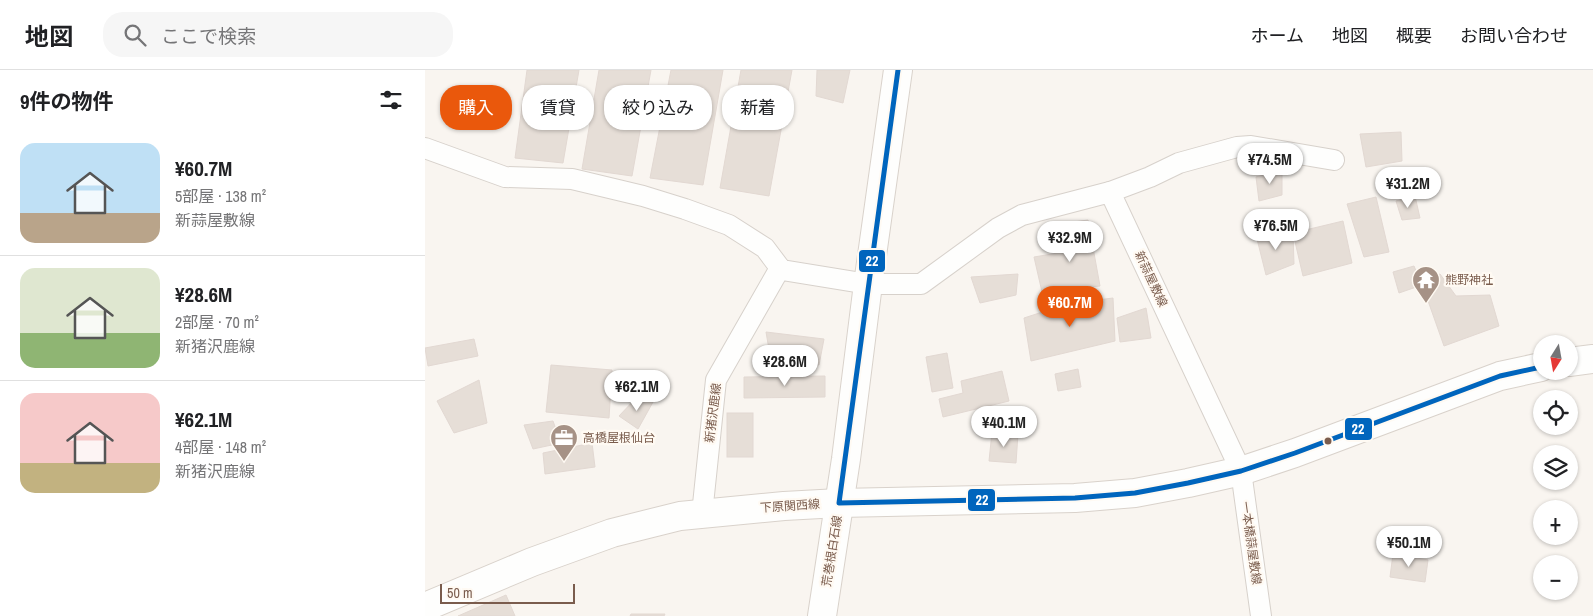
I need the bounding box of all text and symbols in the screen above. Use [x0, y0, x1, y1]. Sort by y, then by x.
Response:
search box [103, 12, 453, 57]
text: 地図 [25, 20, 73, 52]
icon: search [121, 21, 149, 49]
text: ここで検索 [161, 23, 256, 49]
text: ホーム [1251, 23, 1304, 48]
text: 地図 [1332, 23, 1368, 48]
text: 概要 [1396, 23, 1432, 48]
text: お問い合わせ [1460, 23, 1568, 48]
chip: 購入 [440, 85, 512, 130]
chip: 賃貸 [522, 85, 594, 130]
chip: 絞り込み [604, 85, 712, 130]
chip: 新着 [722, 85, 794, 130]
icon: filters [377, 86, 405, 114]
text: 9件の物件 [20, 87, 114, 116]
pin: ¥74.5M [1229, 142, 1311, 185]
text: ¥74.5M [1248, 148, 1292, 170]
text: ¥60.7M [175, 154, 232, 183]
icon: home [60, 163, 120, 223]
pin: ¥31.2M [1367, 166, 1449, 209]
text: ¥31.2M [1386, 172, 1430, 194]
text: 5部屋 · 138 m² [175, 185, 266, 207]
pin: ¥76.5M [1235, 208, 1317, 251]
text: 新蒜屋敷線 [175, 209, 255, 231]
text: ¥76.5M [1254, 214, 1298, 236]
pin: ¥32.9M [1029, 220, 1111, 263]
text: ¥32.9M [1048, 226, 1092, 248]
street label: 新蒜屋敷線 [1131, 248, 1171, 310]
line badge: 22 [858, 249, 886, 273]
text: 22 [866, 252, 878, 270]
temple icon: 熊野神社 [1411, 265, 1441, 304]
place label: 熊野神社 [1445, 272, 1493, 288]
text: ¥28.6M [175, 280, 232, 309]
pin: ¥60.7M [1029, 286, 1111, 328]
icon: home [60, 288, 120, 348]
text: ¥60.7M [1048, 291, 1092, 313]
text: 2部屋 · 70 m² [175, 311, 259, 333]
text: 新猪沢鹿線 [175, 335, 255, 357]
north arrow [1533, 335, 1577, 380]
map controls [1533, 335, 1578, 600]
pin: ¥28.6M [744, 344, 826, 387]
text: ¥28.6M [763, 350, 807, 372]
pin: ¥62.1M [596, 370, 678, 412]
text: ¥62.1M [615, 375, 659, 397]
street label: 新猪沢鹿線 [701, 382, 725, 444]
button: locate [1533, 390, 1578, 435]
text: ¥62.1M [175, 405, 232, 434]
pin: ¥40.1M [963, 406, 1045, 448]
text: ¥40.1M [982, 411, 1026, 433]
icon: home [60, 413, 120, 473]
line badge: 22 [1344, 417, 1373, 441]
text: 22 [1352, 420, 1364, 438]
office icon: 高橋屋根仙台 [549, 423, 579, 462]
place label: 高橋屋根仙台 [583, 430, 655, 446]
text: 4部屋 · 148 m² [175, 436, 266, 458]
unlabelled marker [1323, 436, 1333, 446]
button: layers [1533, 445, 1578, 490]
text: 新猪沢鹿線 [175, 460, 255, 482]
line badge: 22 [967, 488, 996, 512]
text: 22 [976, 491, 988, 509]
street label: 下原関西線 [760, 496, 820, 516]
street label: 一本橋蒜屋敷線 [1237, 500, 1265, 586]
button: + [1533, 500, 1578, 545]
street label: 荒巻根白石線 [818, 514, 846, 588]
pin: ¥50.1M [1368, 526, 1450, 568]
text: ¥50.1M [1387, 531, 1431, 553]
button: − [1533, 555, 1578, 600]
scale bar [440, 581, 575, 604]
text: 50 m [447, 584, 473, 602]

